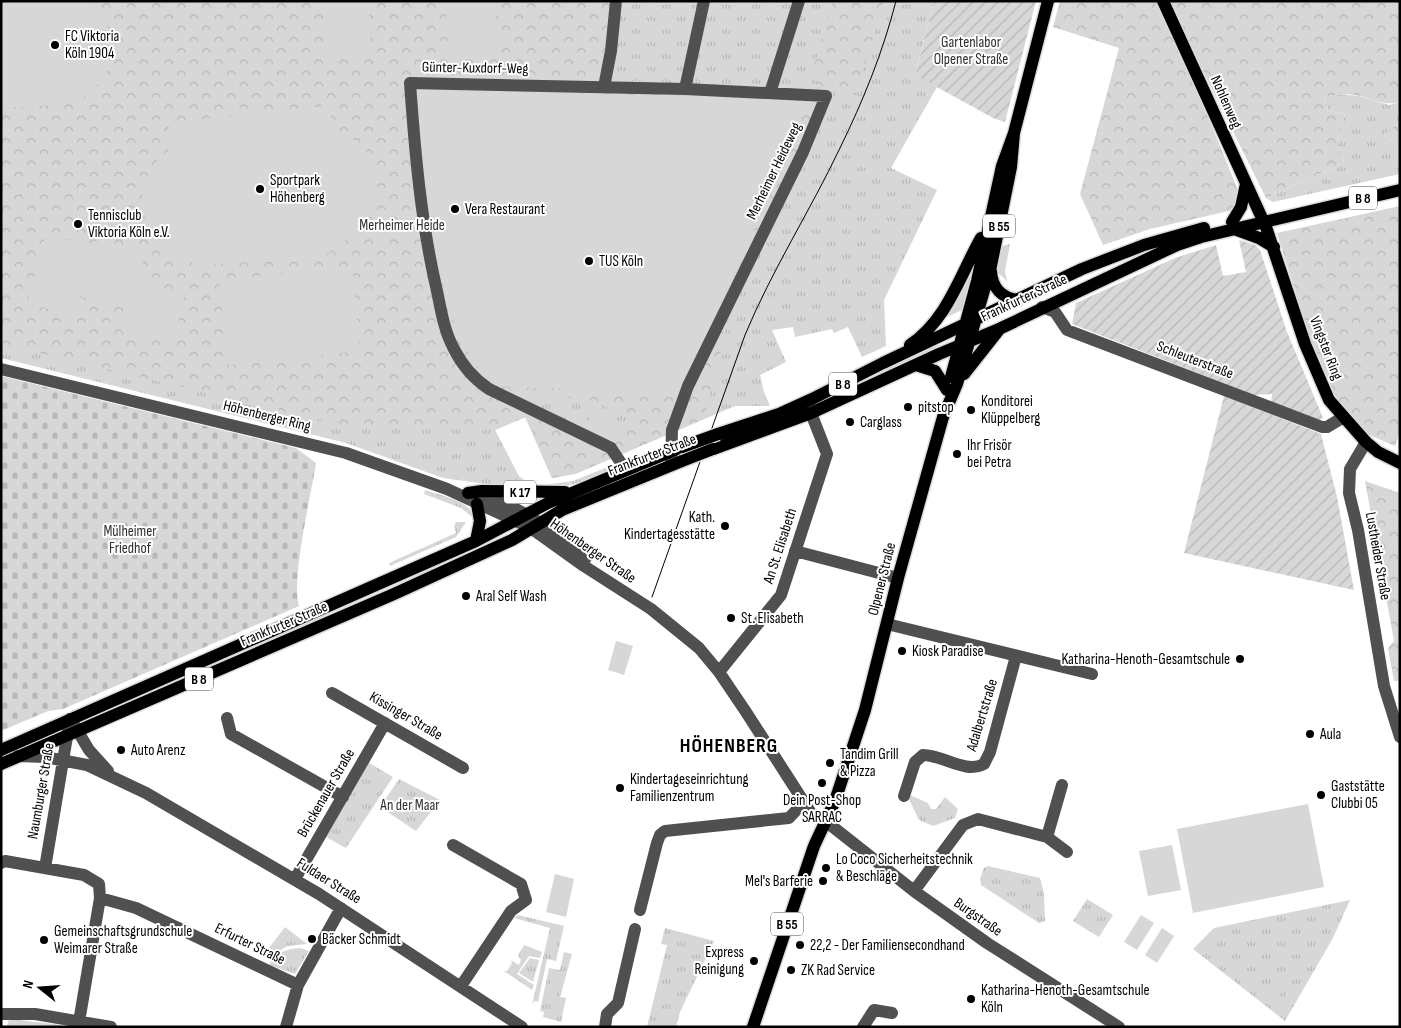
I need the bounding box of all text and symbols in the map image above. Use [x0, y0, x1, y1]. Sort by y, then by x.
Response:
place label: FC Viktoria Köln 1904 [65, 27, 119, 63]
park label: Gartenlabor Olpener Straße [934, 33, 1008, 69]
marker: FC Viktoria Köln 1904 [49, 39, 61, 51]
street label: Günter-Kuxdorf-Weg [422, 58, 528, 78]
street label: Nohlenweg [1206, 73, 1246, 131]
street label: Merheimer Heideweg [742, 119, 806, 223]
place label: Sportpark Höhenberg [270, 171, 325, 207]
marker: Sportpark Höhenberg [254, 183, 266, 195]
road number: B 8 [1349, 187, 1377, 210]
place label: Vera Restaurant [465, 200, 546, 219]
marker: Vera Restaurant [449, 203, 461, 215]
place label: Tennisclub Viktoria Köln e.V. [88, 206, 170, 242]
road number: B 55 [983, 215, 1015, 238]
park label: Merheimer Heide [359, 216, 445, 235]
marker: Tennisclub Viktoria Köln e.V. [72, 218, 84, 230]
place label: TUS Köln [599, 252, 643, 271]
marker: TUS Köln [583, 255, 595, 267]
street label: Frankfurter Straße [978, 270, 1070, 326]
street label: Vingster Ring [1305, 313, 1347, 383]
street label: Schleuterstraße [1154, 337, 1236, 383]
road number: B 8 [829, 372, 857, 396]
place label: Konditorei Klüppelberg [981, 392, 1040, 428]
street label: Höhenberger Ring [221, 396, 313, 436]
place label: pitstop [918, 398, 954, 417]
marker: pitstop [902, 401, 914, 413]
marker: Konditorei Klüppelberg [965, 404, 977, 416]
place label: Carglass [860, 413, 902, 432]
marker: Carglass [844, 416, 856, 428]
street label: Frankfurter Straße [605, 429, 699, 481]
place label: Ihr Frisör bei Petra [967, 436, 1013, 472]
marker: Ihr Frisör bei Petra [951, 448, 963, 460]
road number: K 17 [504, 481, 536, 504]
street label: An St. Elisabeth [759, 506, 801, 587]
place label: Kath. Kindertagesstätte [624, 508, 715, 544]
street label: Lustheider Straße [1361, 510, 1395, 602]
street label: Höhenberger Straße [546, 514, 640, 588]
marker: Kath. Kindertagesstätte [719, 520, 731, 532]
park label: Mülheimer Friedhof [103, 522, 157, 558]
street label: Olpener Straße [864, 540, 900, 618]
place label: Aral Self Wash [475, 587, 547, 606]
marker: Aral Self Wash [460, 590, 472, 602]
street label: Frankfurter Straße [237, 597, 331, 651]
place label: St. Elisabeth [741, 609, 804, 628]
marker: St. Elisabeth [725, 612, 737, 624]
place label: Kiosk Paradise [912, 642, 984, 661]
marker: Kiosk Paradise [896, 645, 908, 657]
place label: Katharina-Henoth-Gesamtschule [1061, 650, 1230, 669]
marker: Katharina-Henoth-Gesamtschule [1234, 653, 1246, 665]
road number: B 8 [185, 668, 213, 691]
street label: Adalbertstraße [962, 677, 1002, 754]
street label: Kissinger Straße [366, 687, 446, 745]
place label: Aula [1319, 725, 1341, 744]
marker: Aula [1304, 728, 1316, 740]
district label: HÖHENBERG [680, 734, 778, 758]
street label: Naumburger Straße [23, 741, 59, 841]
place label: Auto Arenz [130, 741, 186, 760]
marker: Auto Arenz [115, 744, 127, 756]
street label: Brückenauer Straße [293, 745, 359, 841]
place label: Tandim Grill & Pizza [840, 745, 899, 781]
marker: Tandim Grill & Pizza [824, 757, 836, 769]
place label: Kindertageseinrichtung Familienzentrum [630, 770, 749, 806]
marker: Dein Post-Shop SARRAC [816, 777, 828, 789]
place label: Gaststätte Clubbi 05 [1331, 777, 1385, 813]
marker: Kindertageseinrichtung Familienzentrum [614, 782, 626, 794]
marker: Gaststätte Clubbi 05 [1315, 789, 1327, 801]
place label: Dein Post-Shop SARRAC [783, 791, 861, 827]
park label: An der Maar [379, 796, 440, 815]
place label: Lo Coco Sicherheitstechnik & Beschläge [836, 850, 973, 886]
street label: Fuldaer Straße [293, 854, 365, 908]
marker: Lo Coco Sicherheitstechnik & Beschläge [820, 862, 832, 874]
place label: Mel's Barferie [745, 872, 813, 891]
marker: Mel's Barferie [817, 875, 829, 887]
street label: Burgstraße [950, 893, 1006, 941]
road number: B 55 [771, 912, 803, 936]
street label: Erfurter Straße [212, 919, 288, 969]
place label: Gemeinschaftsgrundschule Weimarer Straße [54, 922, 192, 958]
place label: Bäcker Schmidt [322, 930, 401, 949]
marker: Bäcker Schmidt [306, 933, 318, 945]
marker: Gemeinschaftsgrundschule Weimarer Straße [38, 934, 50, 946]
place label: 22,2 - Der Familiensecondhand [810, 936, 965, 955]
marker: 22,2 - Der Familiensecondhand [794, 939, 806, 951]
place label: Express Reinigung [695, 943, 744, 979]
marker: Express Reinigung [748, 955, 760, 967]
place label: ZK Rad Service [801, 961, 875, 980]
north arrow [15, 963, 65, 1013]
marker: ZK Rad Service [785, 964, 797, 976]
text: N [19, 978, 37, 990]
place label: Katharina-Henoth-Gesamtschule Köln [981, 981, 1150, 1017]
marker: Katharina-Henoth-Gesamtschule Köln [965, 993, 977, 1005]

